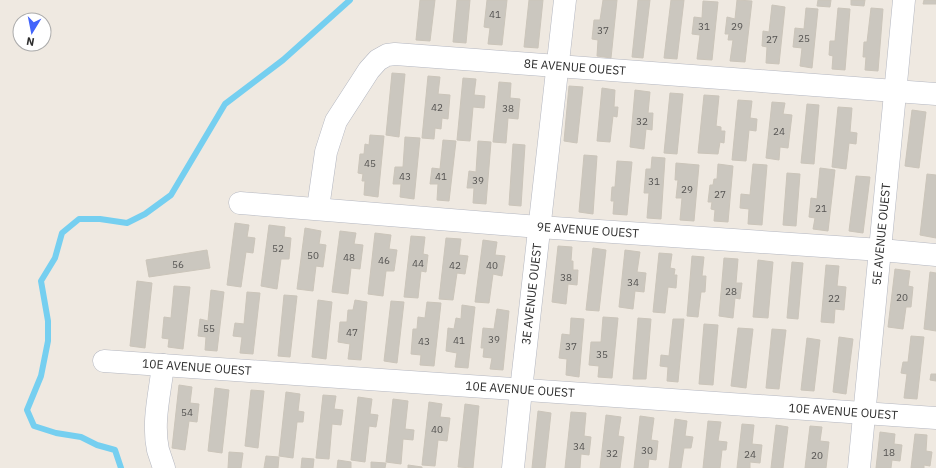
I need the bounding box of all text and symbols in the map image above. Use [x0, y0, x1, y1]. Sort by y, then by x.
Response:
house number: 41 [489, 8, 501, 21]
north arrow [12, 12, 52, 52]
house number: 31 [698, 20, 710, 33]
house number: 29 [731, 20, 743, 33]
house number: 37 [597, 24, 609, 37]
house number: 25 [798, 32, 810, 45]
house number: 27 [766, 33, 778, 46]
text: N [25, 34, 35, 49]
street label: 8E AVENUE OUEST [523, 56, 627, 78]
house number: 42 [431, 101, 443, 114]
house number: 38 [502, 102, 514, 115]
house number: 32 [636, 115, 648, 128]
house number: 24 [773, 125, 785, 138]
house number: 45 [364, 157, 376, 170]
house number: 43 [399, 170, 411, 183]
house number: 41 [435, 170, 447, 183]
house number: 39 [472, 174, 484, 187]
house number: 31 [648, 175, 660, 188]
street label: 5E AVENUE OUEST [869, 182, 893, 286]
house number: 29 [681, 183, 693, 196]
house number: 27 [714, 188, 726, 201]
house number: 21 [815, 202, 827, 215]
street label: 9E AVENUE OUEST [536, 219, 640, 241]
house number: 52 [272, 242, 284, 255]
street label: 3E AVENUE OUEST [518, 242, 545, 346]
house number: 50 [307, 249, 319, 262]
house number: 48 [343, 251, 355, 264]
house number: 46 [378, 254, 390, 267]
house number: 44 [412, 257, 424, 270]
house number: 56 [172, 258, 184, 271]
house number: 42 [449, 259, 461, 272]
house number: 40 [486, 259, 498, 272]
house number: 38 [560, 271, 572, 284]
house number: 34 [627, 276, 639, 289]
house number: 28 [725, 285, 737, 298]
house number: 20 [896, 291, 908, 304]
house number: 22 [828, 292, 840, 305]
house number: 55 [203, 322, 215, 335]
house number: 47 [346, 326, 358, 339]
house number: 39 [488, 333, 500, 346]
house number: 41 [453, 334, 465, 347]
house number: 43 [418, 335, 430, 348]
house number: 37 [565, 340, 577, 353]
house number: 35 [596, 348, 608, 361]
street label: 10E AVENUE OUEST [142, 356, 252, 378]
street label: 10E AVENUE OUEST [465, 378, 575, 400]
street label: 10E AVENUE OUEST [788, 400, 899, 422]
house number: 54 [181, 406, 193, 419]
house number: 40 [431, 423, 443, 436]
house number: 34 [573, 440, 585, 453]
house number: 30 [641, 444, 653, 457]
house number: 18 [883, 446, 895, 459]
house number: 32 [606, 447, 618, 460]
house number: 24 [744, 448, 756, 461]
house number: 20 [811, 449, 823, 462]

